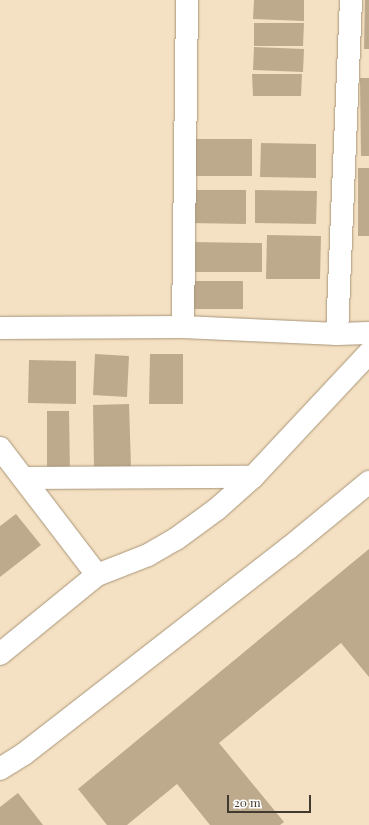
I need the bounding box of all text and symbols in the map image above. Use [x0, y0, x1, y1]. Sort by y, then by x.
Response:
scale bar [229, 787, 313, 813]
text: 20 m [234, 794, 261, 810]

